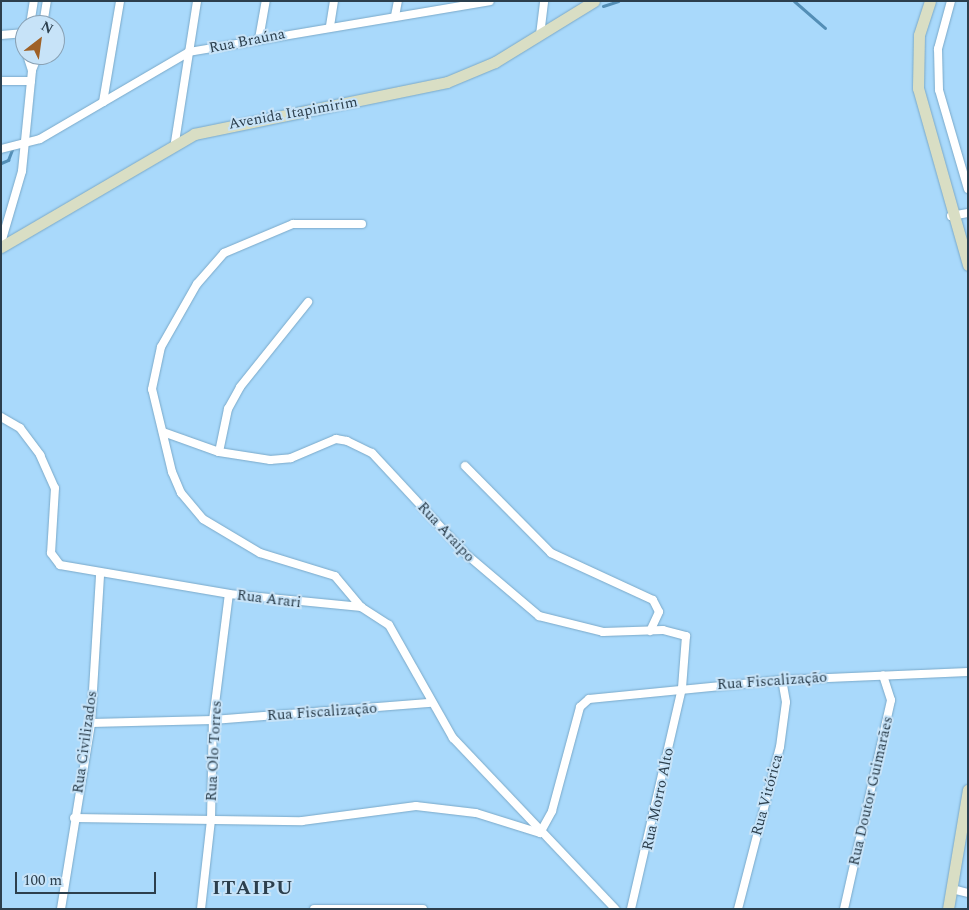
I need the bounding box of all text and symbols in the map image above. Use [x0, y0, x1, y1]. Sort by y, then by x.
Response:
north arrow [15, 15, 65, 65]
text: N [37, 15, 57, 39]
street label: Rua Braúna [207, 25, 287, 57]
street label: Avenida Itapimirim [227, 93, 359, 133]
street label: Rua Araipo [414, 498, 478, 566]
street label: Rua Arari [236, 586, 302, 612]
street label: Rua Fiscalização [716, 668, 828, 694]
street label: Rua Civilizados [69, 689, 101, 795]
street label: Rua Fiscalização [266, 699, 378, 725]
street label: Rua Olo Torres [202, 700, 226, 802]
street label: Rua Doutor Guimarães [845, 715, 897, 867]
street label: Rua Morro Alto [638, 746, 678, 852]
street label: Rua Vitórica [747, 752, 787, 838]
scale bar [18, 862, 159, 894]
text: 100 m [23, 869, 62, 892]
district label: ITAIPU [211, 876, 295, 900]

